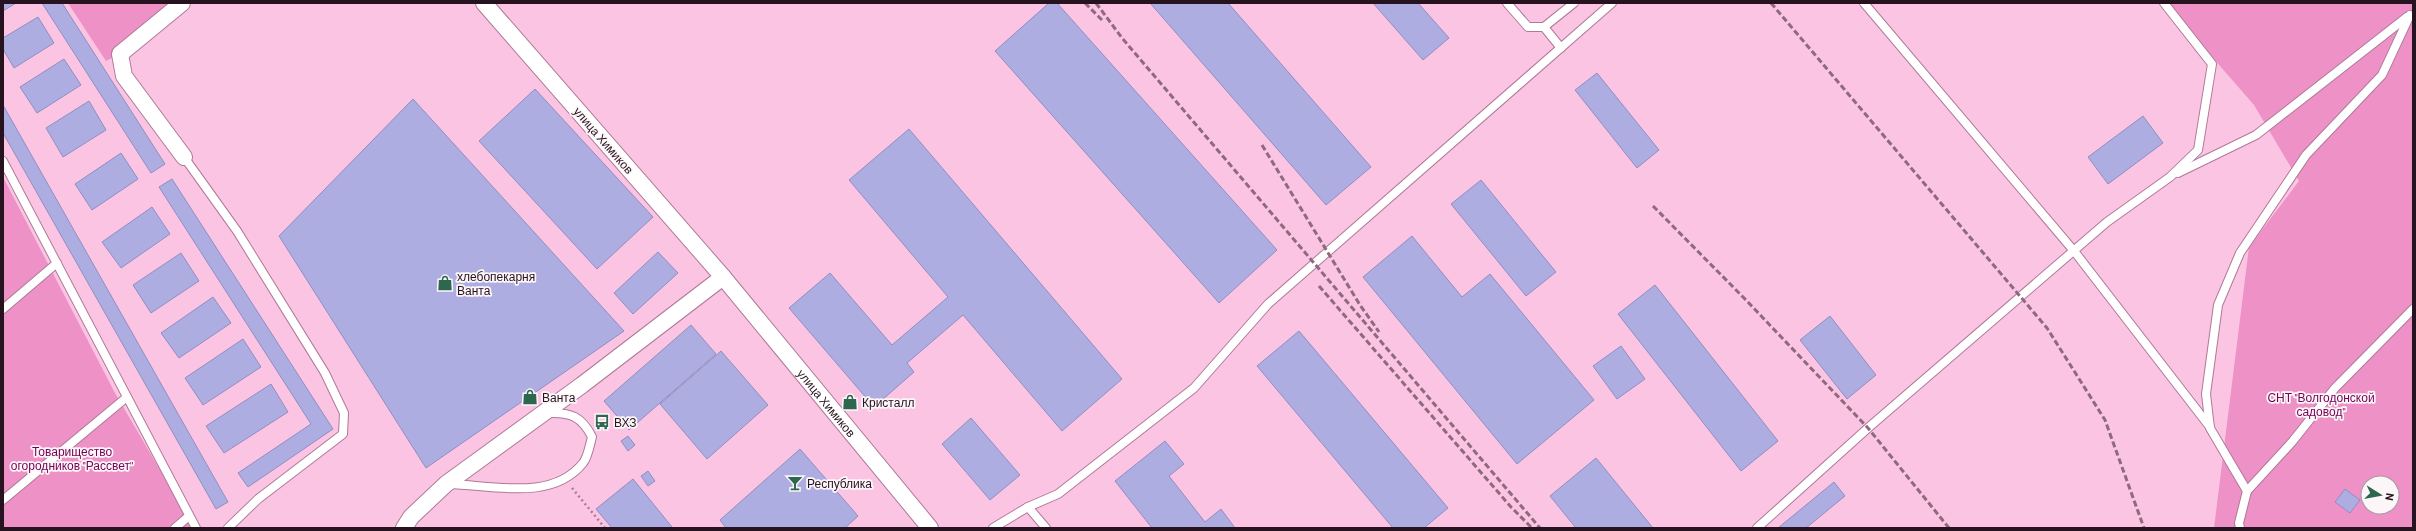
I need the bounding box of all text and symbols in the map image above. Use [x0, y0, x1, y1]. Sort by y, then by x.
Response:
street label: улица Химиков [571, 104, 637, 177]
place label: хлебопекарня Ванта [457, 269, 535, 297]
shop icon: хлебопекарня Ванта [436, 274, 454, 292]
street label: улица Химиков [794, 366, 859, 439]
shop icon: Ванта [521, 388, 539, 406]
place label: Ванта [542, 390, 576, 404]
park label: СНТ "Волгодонской садовод" [2267, 390, 2375, 419]
shop icon: Кристалл [841, 393, 859, 411]
place label: Кристалл [862, 395, 914, 410]
bus stop icon: ВХЗ [593, 413, 611, 431]
place label: ВХЗ [614, 415, 636, 429]
park label: Товарищество огородников "Рассвет" [11, 444, 133, 473]
bar icon: Республика [786, 474, 804, 492]
north arrow [2360, 475, 2400, 515]
place label: Республика [807, 476, 872, 491]
text: N [2383, 492, 2397, 502]

